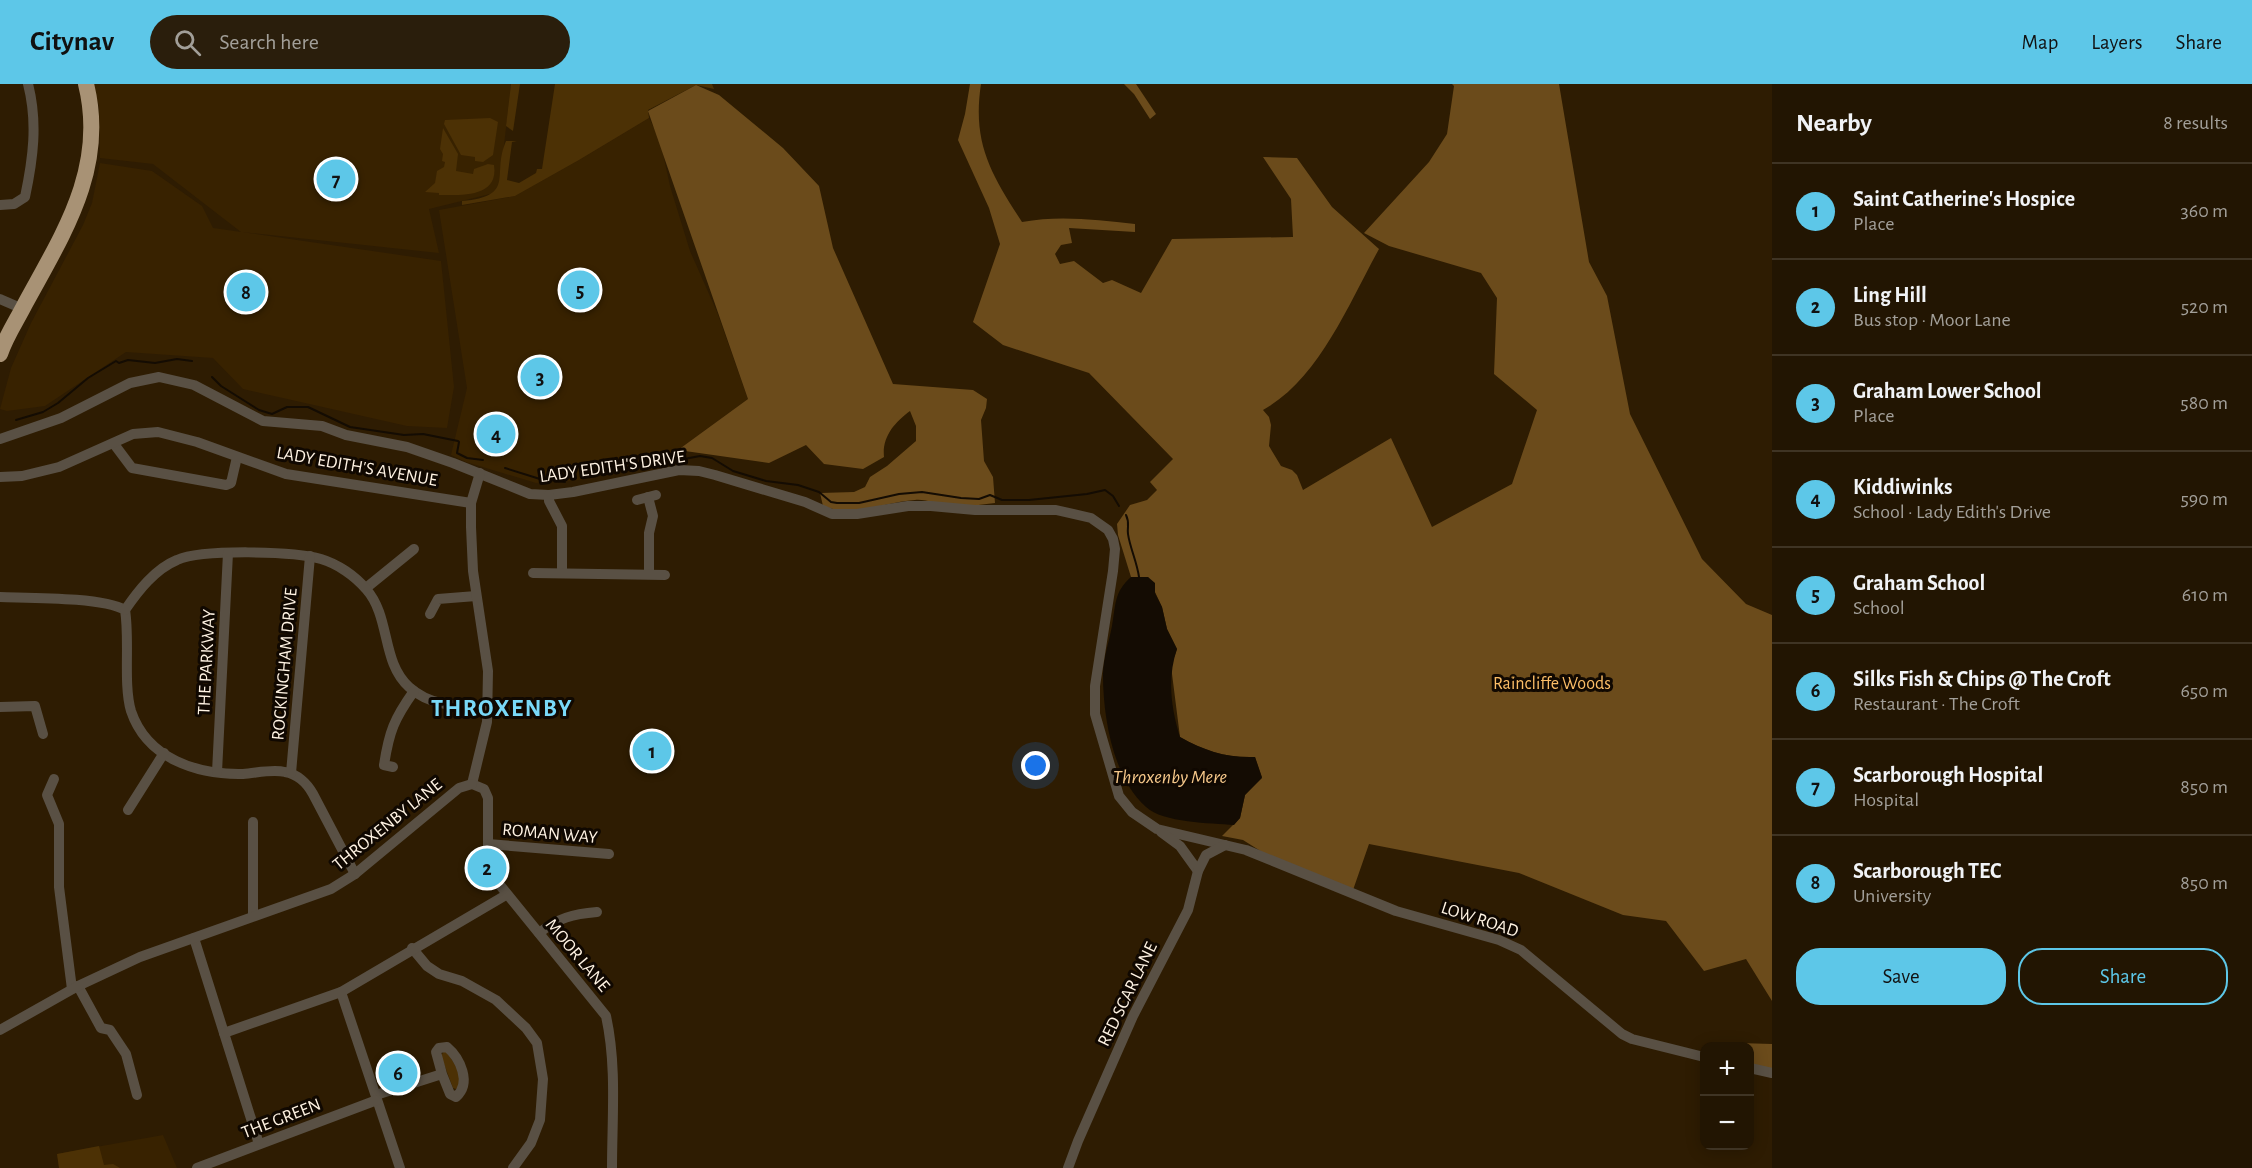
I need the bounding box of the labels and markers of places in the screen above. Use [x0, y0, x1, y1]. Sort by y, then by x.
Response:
pin: 7 [316, 156, 356, 202]
pin: 5 [560, 268, 600, 312]
pin: 8 [226, 270, 266, 314]
pin: 3 [520, 354, 560, 400]
pin: 4 [476, 412, 516, 456]
pin: 1 [632, 728, 672, 774]
pin: 2 [468, 846, 506, 890]
pin: 6 [378, 1050, 418, 1096]

